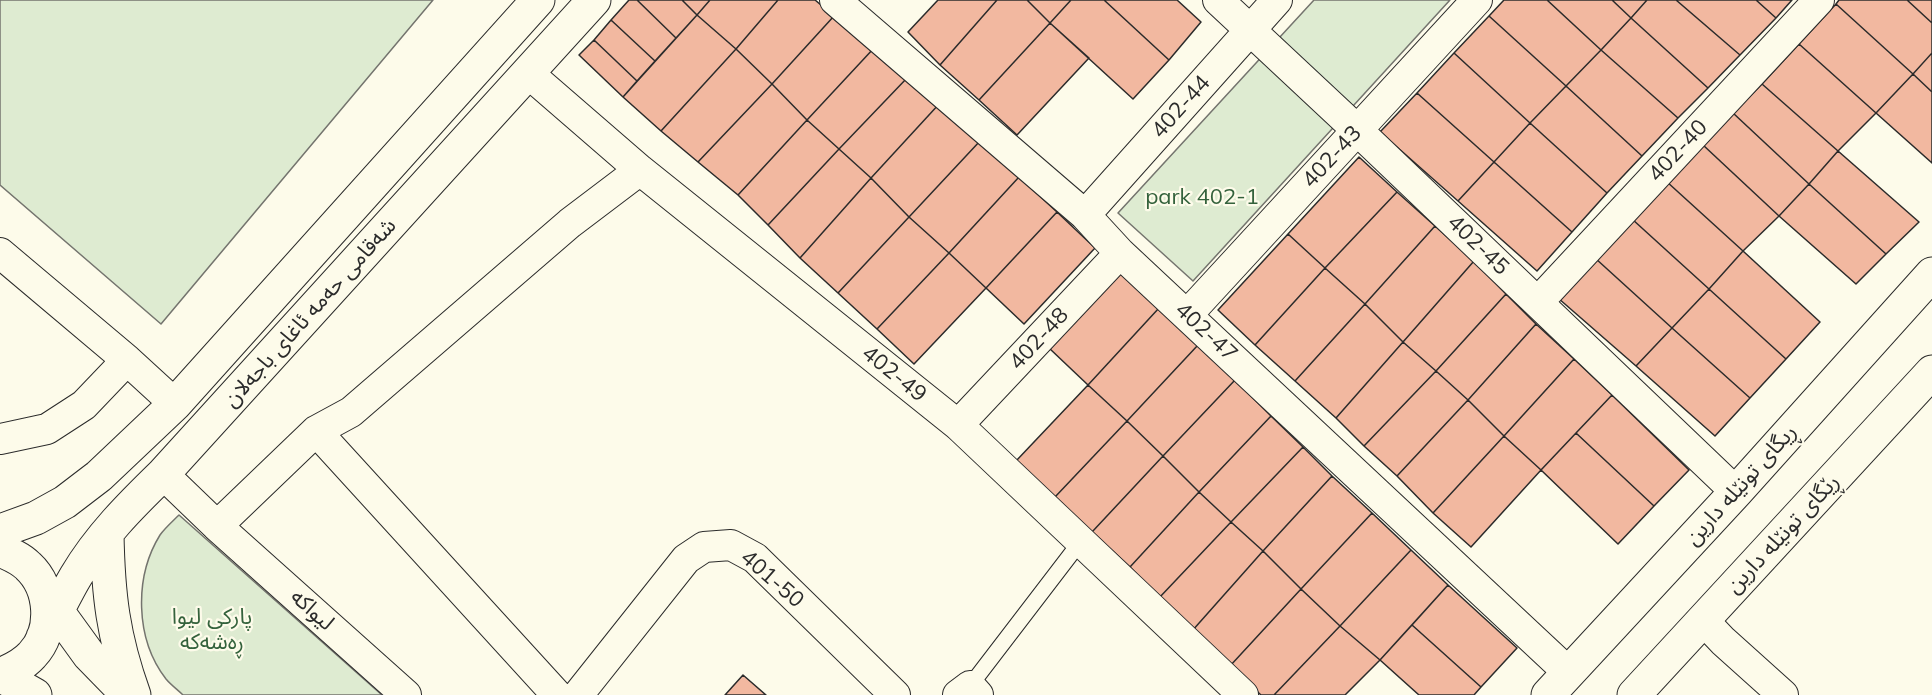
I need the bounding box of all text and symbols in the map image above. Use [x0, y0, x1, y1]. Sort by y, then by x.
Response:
street label: 402-44 [1146, 70, 1216, 144]
street label: 402-40 [1643, 114, 1713, 188]
street label: 402-43 [1297, 120, 1367, 194]
park label: park 402-1 [1145, 184, 1259, 210]
street label: 402-45 [1442, 209, 1514, 281]
street label: شەقامی حەمە ئاغای باجەلان [218, 213, 402, 413]
street label: 402-47 [1169, 297, 1243, 367]
street label: 402-48 [1004, 302, 1074, 376]
street label: 402-49 [856, 340, 932, 408]
street label: ڕیگای تونێلە دارین [1680, 419, 1802, 551]
street label: ڕێگای تونێلە دارین [1721, 469, 1845, 599]
street label: 401-50 [735, 544, 809, 614]
street label: لیواکە [285, 584, 339, 636]
park label: پارکی لیوا ڕەشەکە [172, 604, 252, 656]

